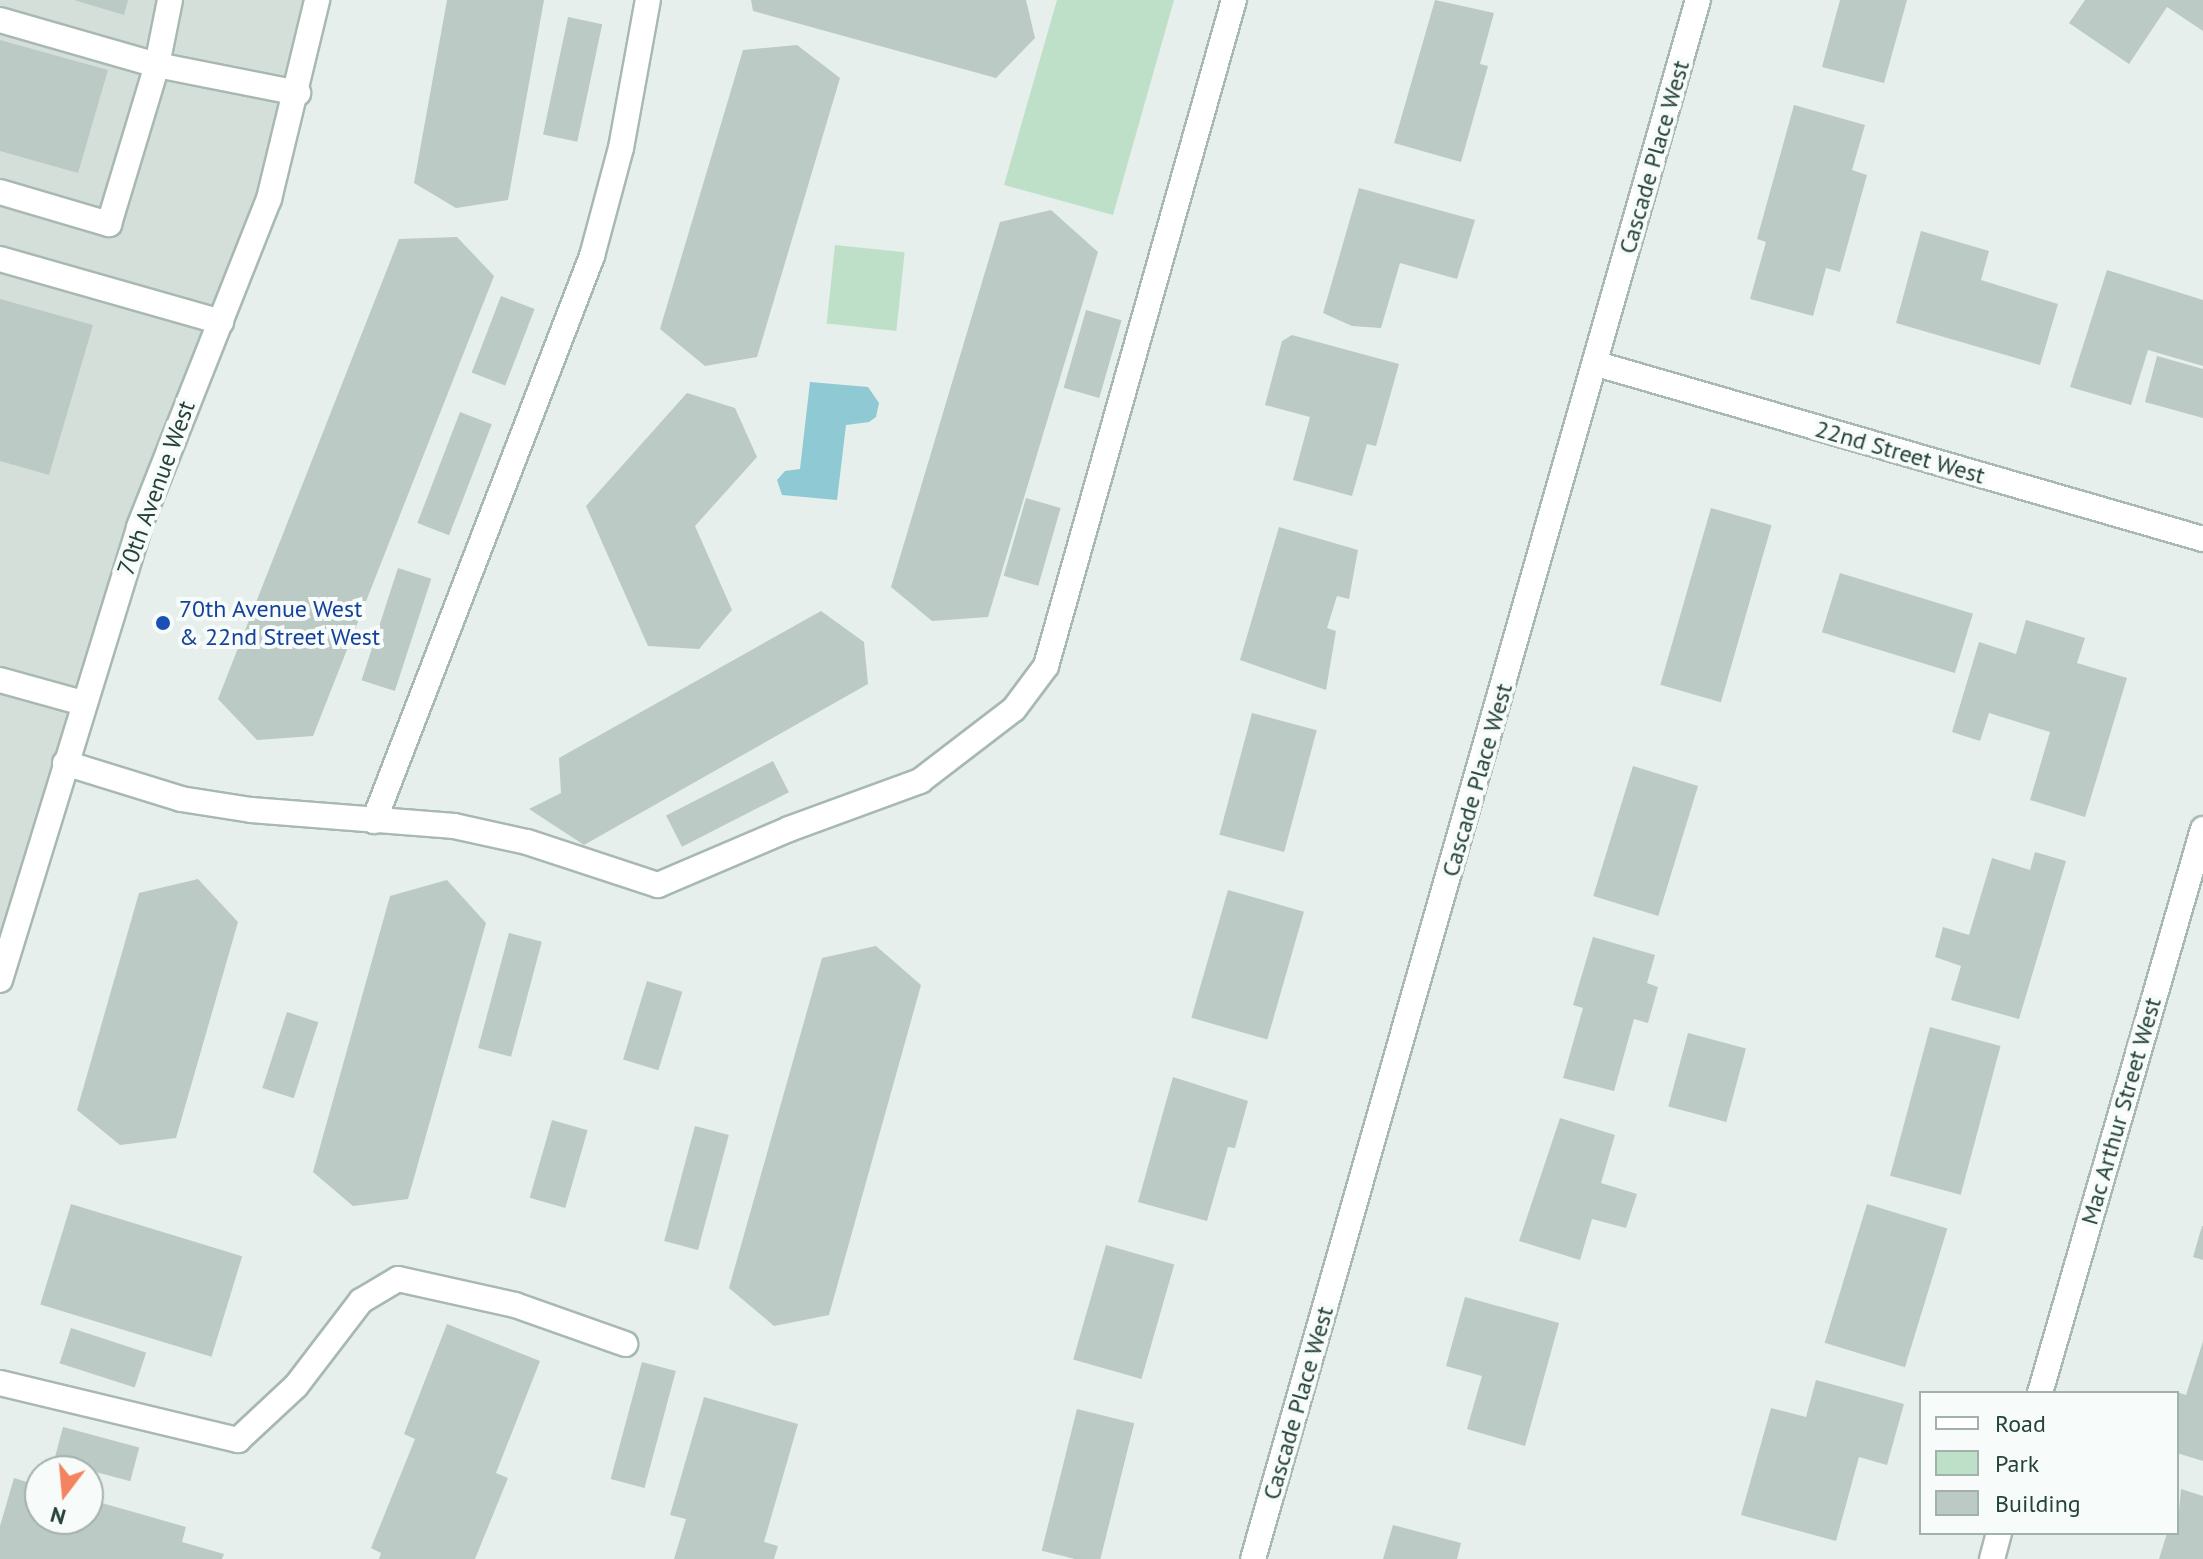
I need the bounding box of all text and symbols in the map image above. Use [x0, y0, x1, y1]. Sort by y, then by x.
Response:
street label: Cascade Place West [1613, 57, 1695, 257]
street label: 70th Avenue West [111, 396, 201, 580]
street label: 22nd Street West [1812, 414, 1988, 490]
place label: 70th Avenue West & 22nd Street West [179, 595, 381, 651]
marker: 70th Avenue West & 22nd Street West [154, 614, 172, 632]
street label: Cascade Place West [1436, 680, 1518, 880]
street label: Mac Arthur Street West [2075, 993, 2167, 1229]
street label: Cascade Place West [1257, 1303, 1339, 1503]
legend [1919, 1391, 2179, 1535]
text: Road [1995, 1408, 2046, 1439]
text: Park [1995, 1448, 2039, 1479]
north arrow [24, 1455, 104, 1535]
text: Building [1995, 1488, 2081, 1519]
text: N [47, 1501, 69, 1532]

